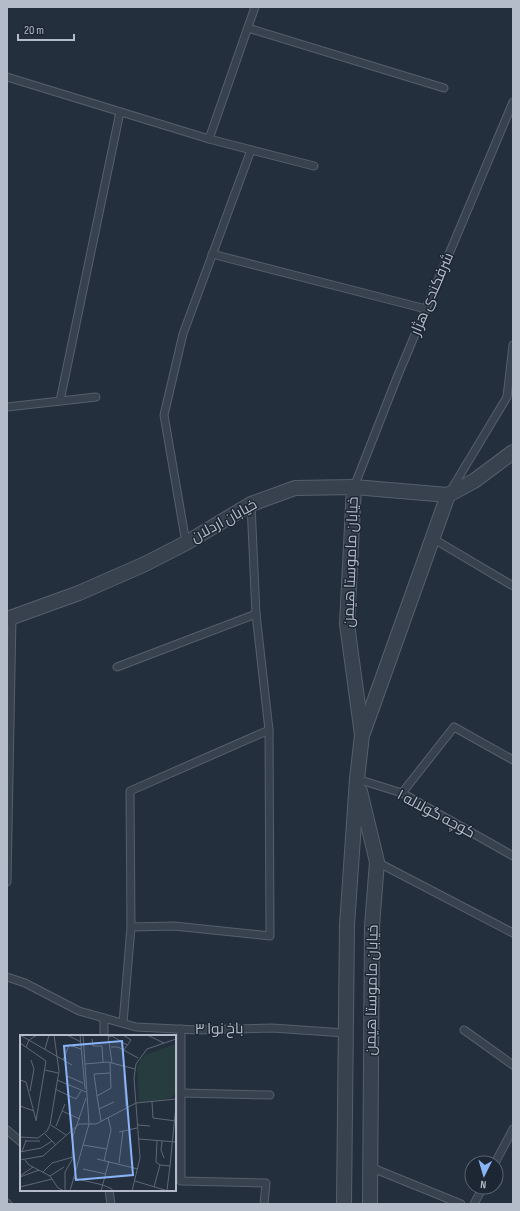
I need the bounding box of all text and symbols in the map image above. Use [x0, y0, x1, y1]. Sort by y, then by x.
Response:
scale bar [18, 16, 74, 42]
text: 20 m [24, 23, 44, 38]
street label: شرفکندی هژار [406, 250, 458, 339]
street label: خیابان اردلان [188, 495, 260, 547]
street label: خیابان ماموستا هیمن [339, 496, 363, 628]
street label: کوچه گولاله ۱ [394, 785, 478, 843]
street label: خیابان ماموستا هیمن [361, 924, 383, 1056]
street label: باخ نوا ۳ [194, 1019, 244, 1040]
inset map [20, 1035, 176, 1191]
north arrow [464, 1155, 504, 1195]
text: N [480, 1178, 487, 1191]

